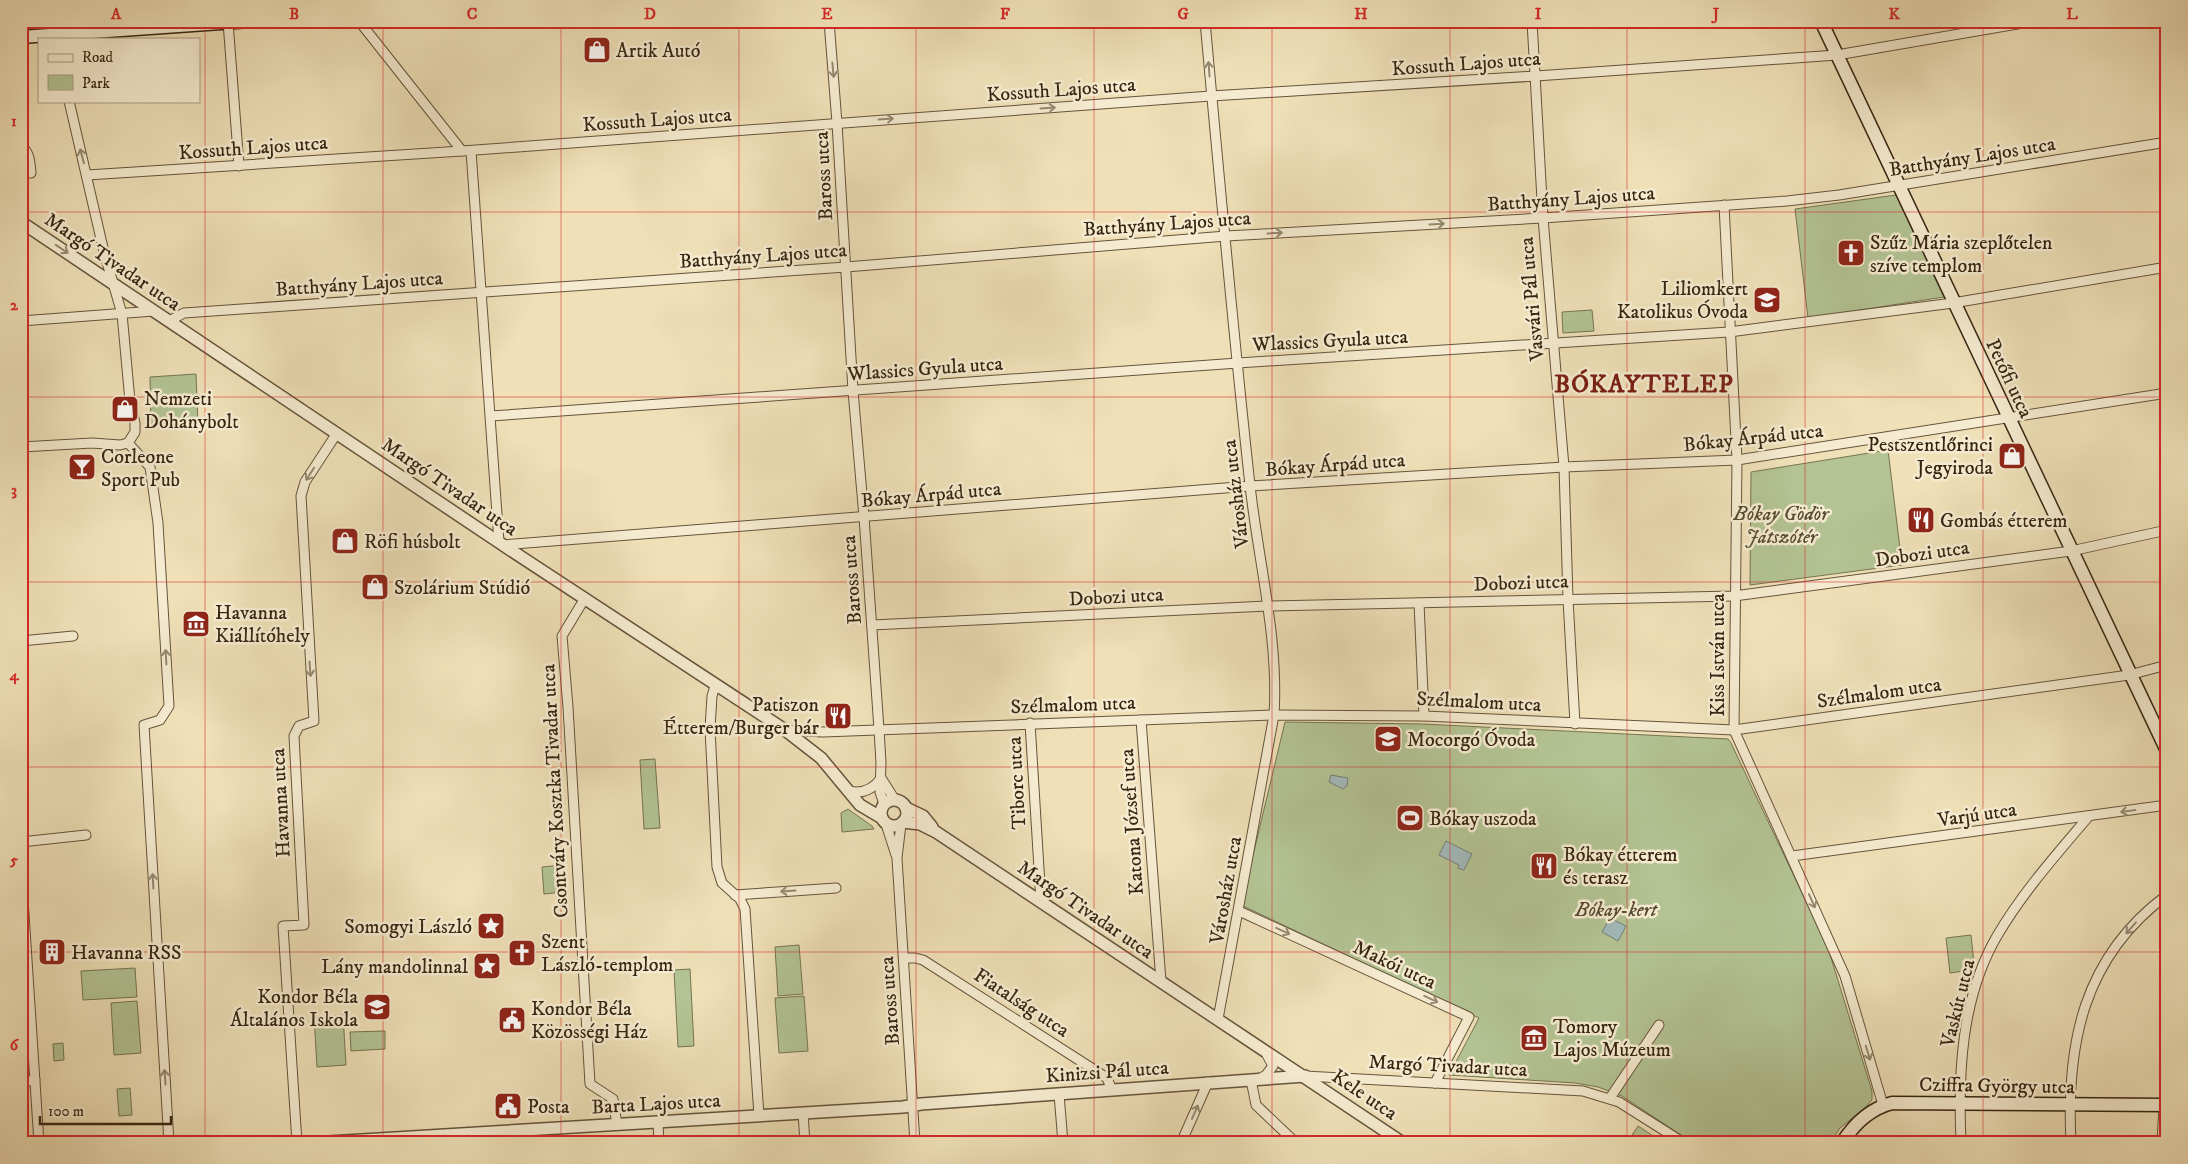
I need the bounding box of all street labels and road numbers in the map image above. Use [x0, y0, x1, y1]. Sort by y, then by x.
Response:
street label: Kossuth Lajos utca [1391, 47, 1542, 82]
street label: Kossuth Lajos utca [986, 73, 1137, 108]
street label: Kossuth Lajos utca [582, 103, 733, 138]
street label: Baross utca [810, 130, 839, 221]
street label: Kossuth Lajos utca [178, 131, 329, 166]
street label: Batthyány Lajos utca [1887, 132, 2058, 183]
street label: Batthyány Lajos utca [1486, 181, 1656, 218]
street label: Batthyány Lajos utca [1082, 206, 1252, 243]
street label: Margó Tivadar utca [39, 207, 185, 317]
street label: Vasvári Pál utca [1515, 235, 1550, 363]
street label: Batthyány Lajos utca [678, 238, 848, 275]
street label: Batthyány Lajos utca [274, 266, 444, 303]
street label: Wlassics Gyula utca [1251, 325, 1409, 358]
street label: Petőfi utca [1979, 335, 2038, 423]
street label: Wlassics Gyula utca [845, 352, 1004, 387]
street label: Bókay Árpád utca [1682, 418, 1825, 458]
street label: Margó Tivadar utca [376, 432, 522, 542]
street label: Városház utca [1217, 438, 1256, 550]
street label: Bókay Árpád utca [1264, 447, 1407, 483]
street label: Bókay Árpád utca [860, 476, 1003, 514]
street label: Baross utca [837, 534, 868, 625]
street label: Dobozi utca [1873, 535, 1971, 573]
street label: Dobozi utca [1473, 569, 1569, 598]
street label: Dobozi utca [1068, 583, 1165, 612]
street label: Kiss István utca [1706, 593, 1731, 717]
street label: Csontváry Kosztka Tivadar utca [536, 663, 575, 918]
street label: Szélmalom utca [1816, 672, 1943, 715]
street label: Szélmalom utca [1416, 687, 1543, 718]
street label: Szélmalom utca [1010, 691, 1136, 720]
street label: Tiborc utca [1003, 735, 1032, 830]
street label: Havanna utca [266, 747, 297, 858]
street label: Katona József utca [1115, 747, 1150, 896]
street label: Varjú utca [1935, 798, 2019, 834]
street label: Városház utca [1205, 834, 1248, 947]
street label: Margó Tivadar utca [1012, 855, 1158, 965]
street label: Makói utca [1349, 935, 1440, 996]
street label: Baross utca [875, 955, 906, 1046]
street label: Vaskút utca [1935, 956, 1982, 1051]
street label: Fiatalság utca [969, 963, 1074, 1044]
street label: Margó Tivadar utca [1368, 1050, 1528, 1083]
street label: Kinizsi Pál utca [1045, 1056, 1170, 1089]
street label: Kele utca [1327, 1064, 1402, 1127]
street label: Cziffra György utca [1919, 1073, 2076, 1100]
street label: Barta Lajos utca [591, 1089, 722, 1120]

